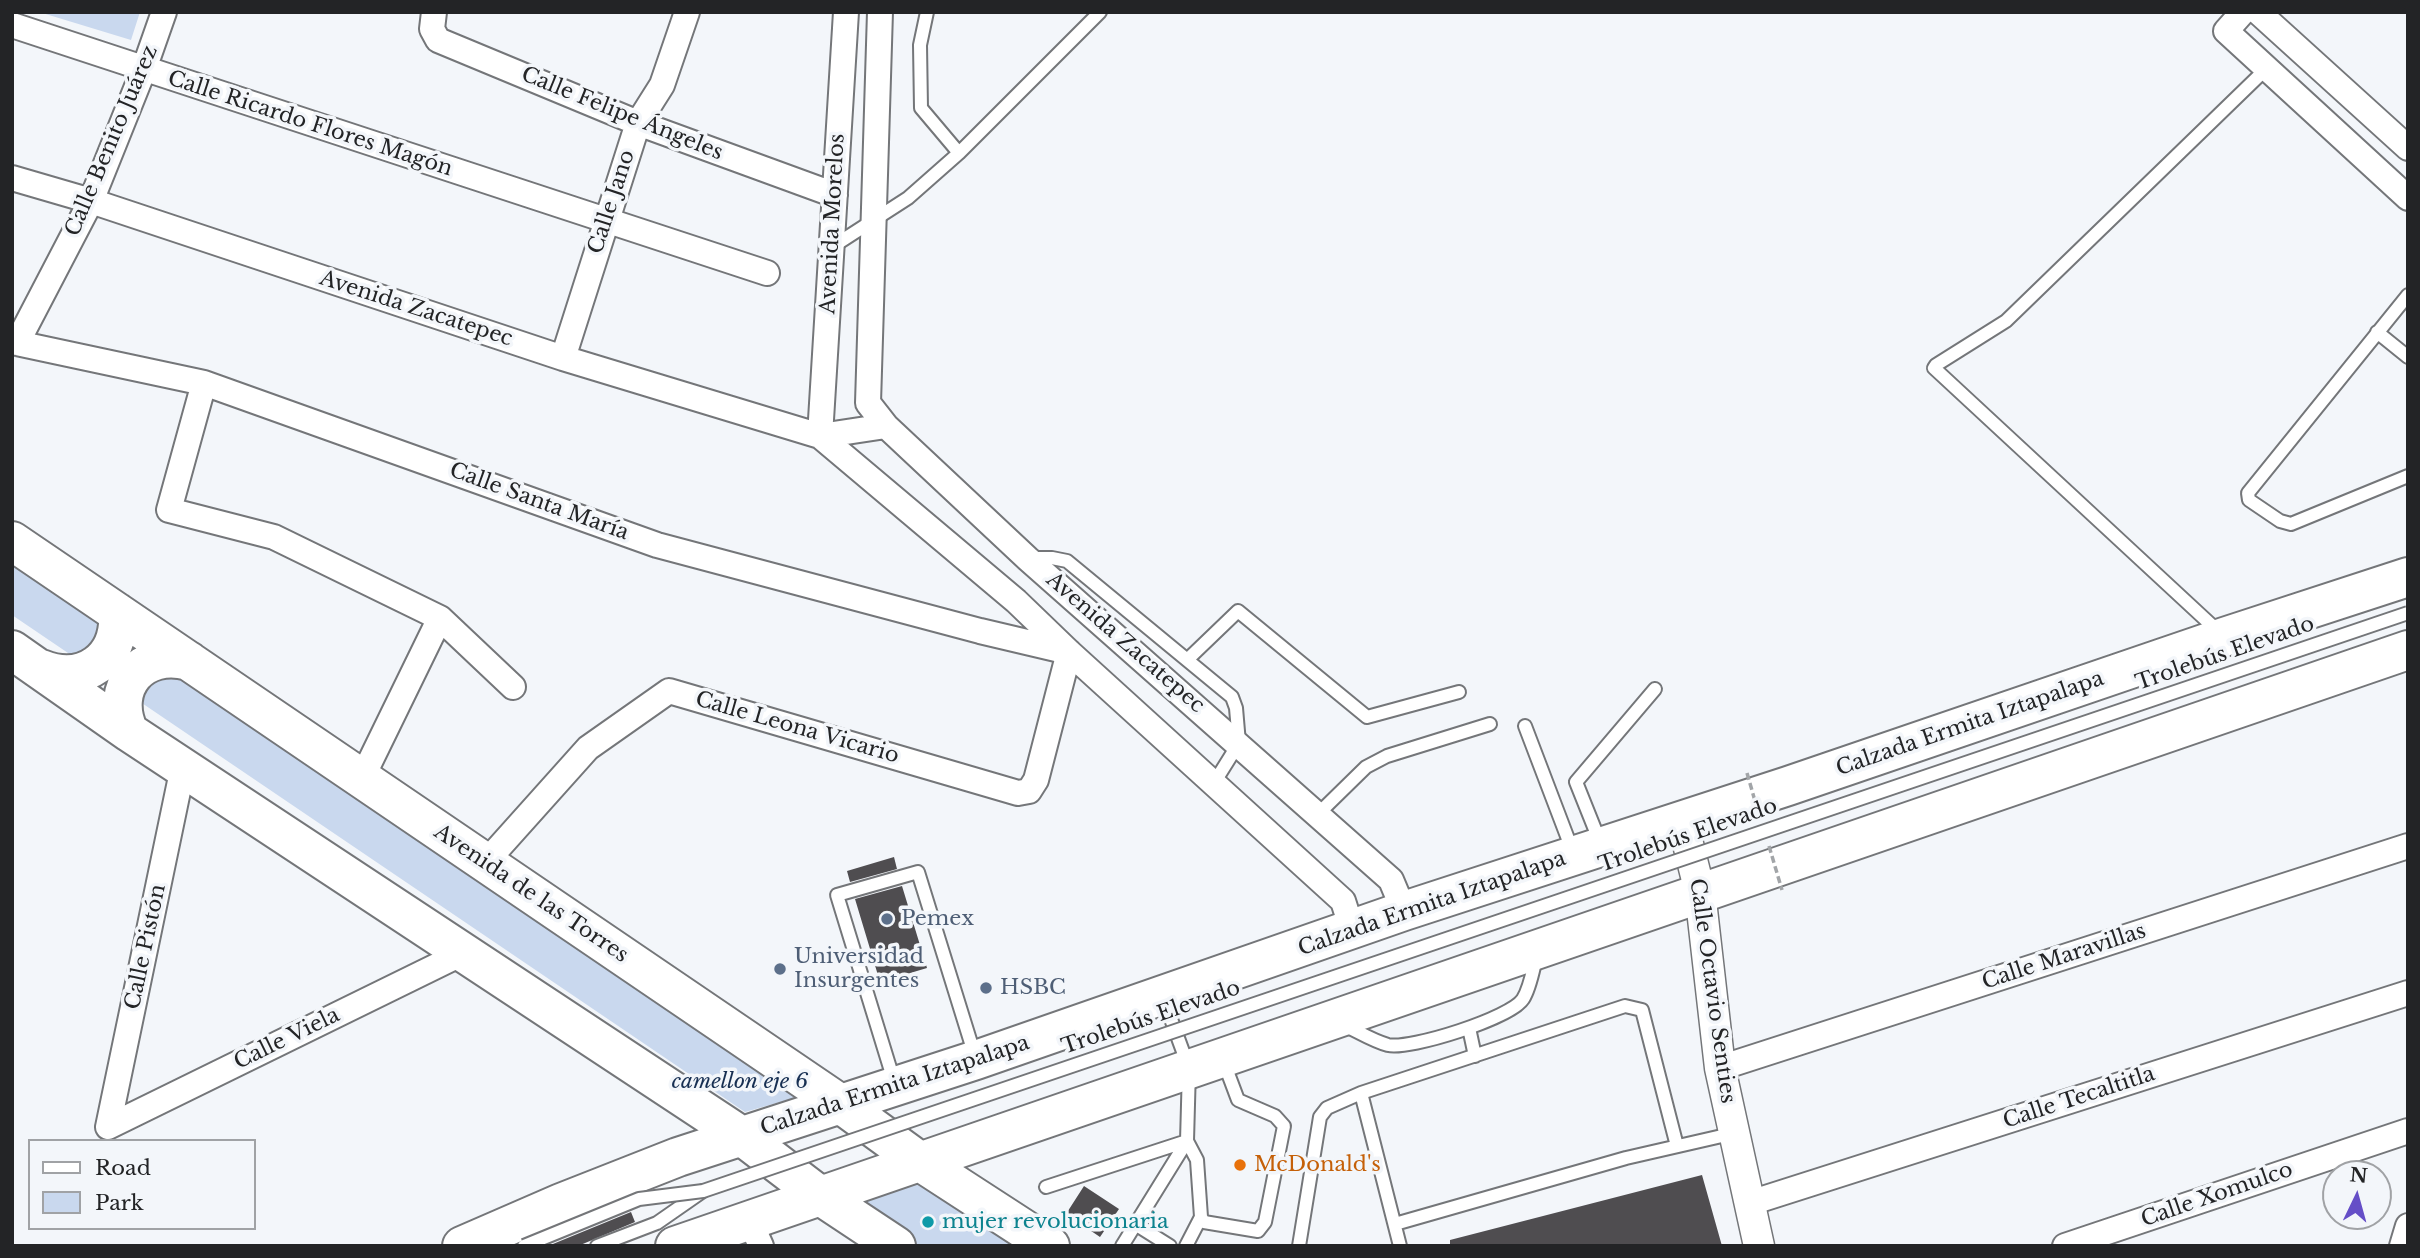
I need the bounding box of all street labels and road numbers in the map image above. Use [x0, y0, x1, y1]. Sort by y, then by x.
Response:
street label: Calle Benito Juárez [60, 42, 164, 240]
street label: Calle Felipe Ángeles [517, 62, 727, 166]
street label: Calle Ricardo Flores Magón [165, 66, 455, 182]
street label: Avenida Morelos [816, 133, 850, 315]
street label: Calle Jano [583, 147, 641, 257]
street label: Avenida Zacatepec [316, 266, 516, 352]
street label: Calle Santa María [446, 458, 632, 546]
street label: Avenida Zacatepec [1041, 568, 1209, 718]
street label: Trolebús Elevado [2132, 612, 2318, 696]
street label: Calzada Ermita Iztapalapa [1833, 666, 2107, 782]
street label: Calle Leona Vicario [692, 687, 902, 769]
street label: Trolebús Elevado [1595, 794, 1781, 878]
street label: Avenida de las Torres [429, 820, 633, 968]
street label: Calzada Ermita Iztapalapa [1295, 846, 1569, 962]
street label: Calle Octavio Senties [1684, 877, 1740, 1105]
street label: Calle Pistón [120, 882, 172, 1012]
street label: Calle Maravillas [1979, 919, 2149, 995]
street label: Trolebús Elevado [1058, 976, 1244, 1060]
street label: Calle Viela [230, 1003, 344, 1075]
street label: Calzada Ermita Iztapalapa [757, 1031, 1033, 1141]
street label: Calle Tecaltitla [2000, 1062, 2158, 1134]
street label: Calle Xomulco [2138, 1157, 2296, 1233]

